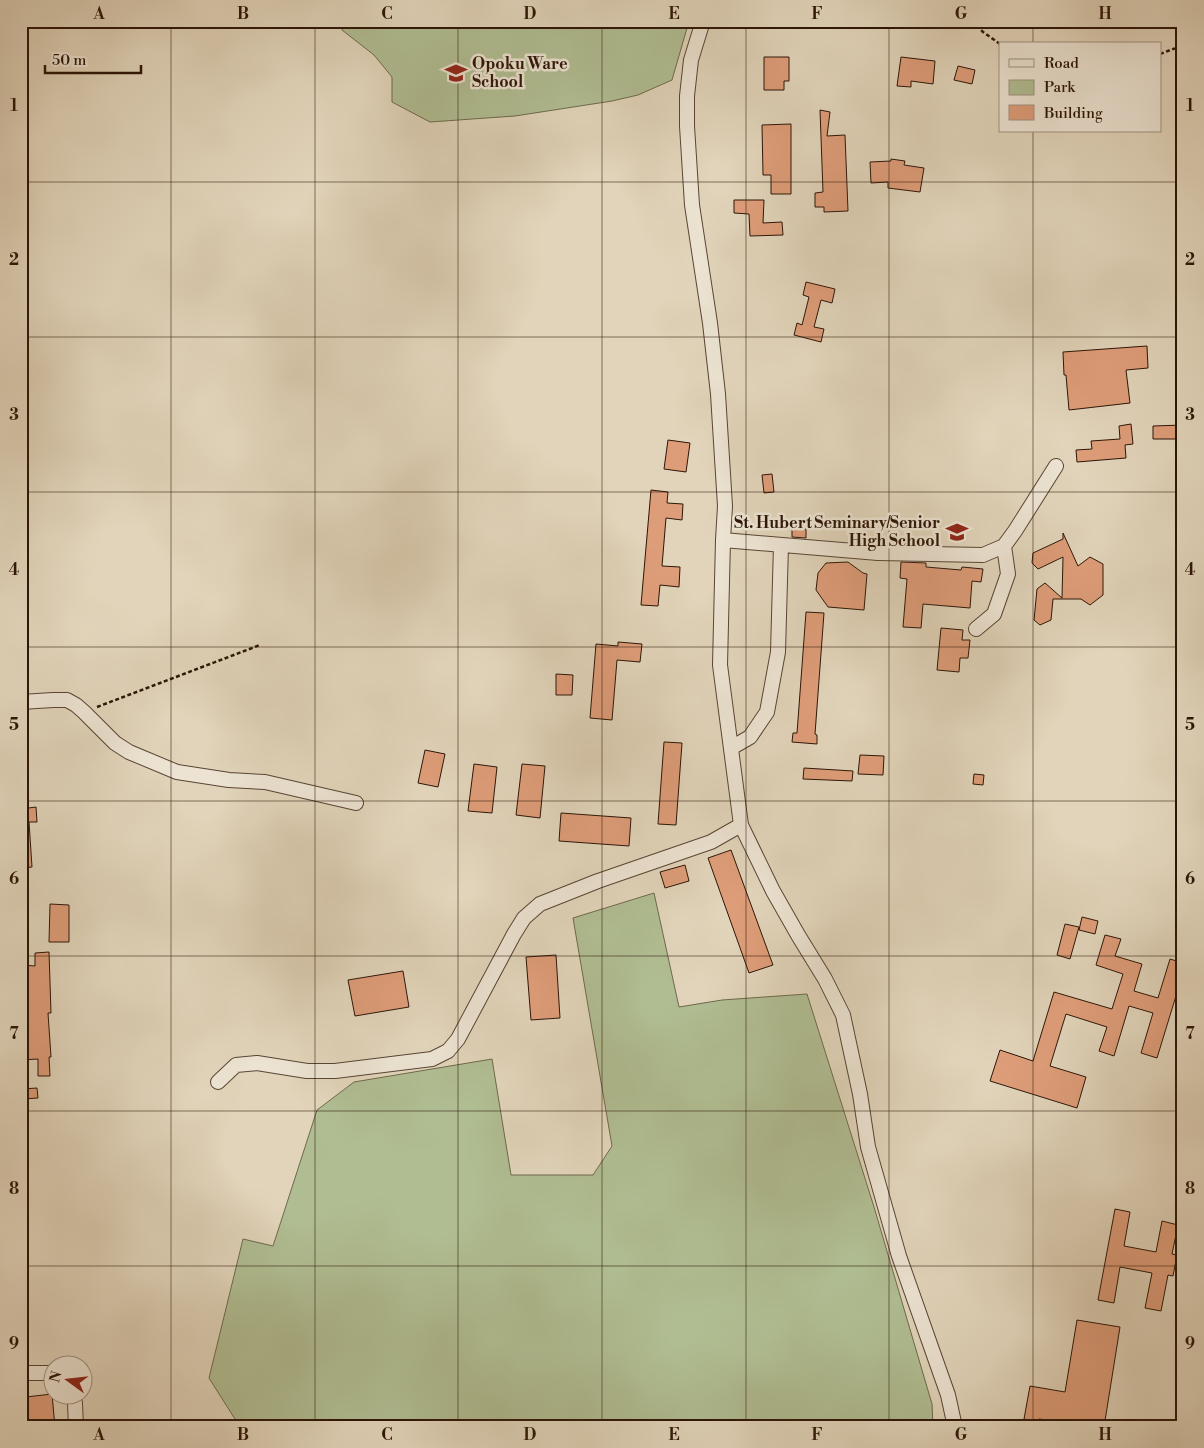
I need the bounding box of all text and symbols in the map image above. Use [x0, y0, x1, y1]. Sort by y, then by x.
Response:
text: A [92, 4, 105, 24]
text: B [237, 4, 249, 24]
text: C [381, 4, 393, 24]
text: D [524, 4, 537, 24]
text: E [668, 4, 680, 24]
text: F [811, 4, 823, 24]
text: G [955, 4, 968, 24]
text: H [1098, 4, 1112, 24]
scale bar [45, 42, 141, 74]
legend [999, 42, 1162, 132]
text: 50 m [52, 51, 86, 70]
place label: Opoku Ware School [472, 54, 568, 92]
text: Road [1044, 54, 1079, 73]
school or university icon: Opoku Ware School [443, 60, 469, 86]
text: Park [1044, 78, 1076, 97]
text: 1 [10, 96, 18, 116]
text: 1 [1186, 96, 1194, 116]
text: Building [1043, 104, 1103, 123]
text: 2 [9, 250, 19, 270]
text: 2 [1185, 250, 1195, 270]
text: 3 [9, 405, 19, 425]
text: 3 [1185, 405, 1195, 425]
place label: St. Hubert Seminary/Senior High School [734, 513, 941, 551]
school or university icon: St. Hubert Seminary/Senior High School [944, 519, 970, 545]
text: 4 [9, 560, 20, 580]
text: 4 [1185, 560, 1196, 580]
text: 5 [9, 715, 19, 735]
text: 5 [1185, 715, 1195, 735]
text: 6 [9, 869, 19, 889]
text: 6 [1185, 869, 1195, 889]
text: 7 [9, 1024, 19, 1044]
text: 7 [1185, 1024, 1195, 1044]
text: 8 [9, 1179, 19, 1199]
text: 8 [1185, 1179, 1195, 1199]
text: 9 [9, 1334, 19, 1354]
text: 9 [1185, 1334, 1195, 1354]
north arrow [42, 1356, 92, 1406]
text: N [46, 1369, 67, 1385]
text: A [92, 1425, 105, 1445]
text: B [237, 1425, 249, 1445]
text: C [381, 1425, 393, 1445]
text: D [524, 1425, 537, 1445]
text: E [668, 1425, 680, 1445]
text: F [811, 1425, 823, 1445]
text: G [955, 1425, 968, 1445]
text: H [1098, 1425, 1112, 1445]

